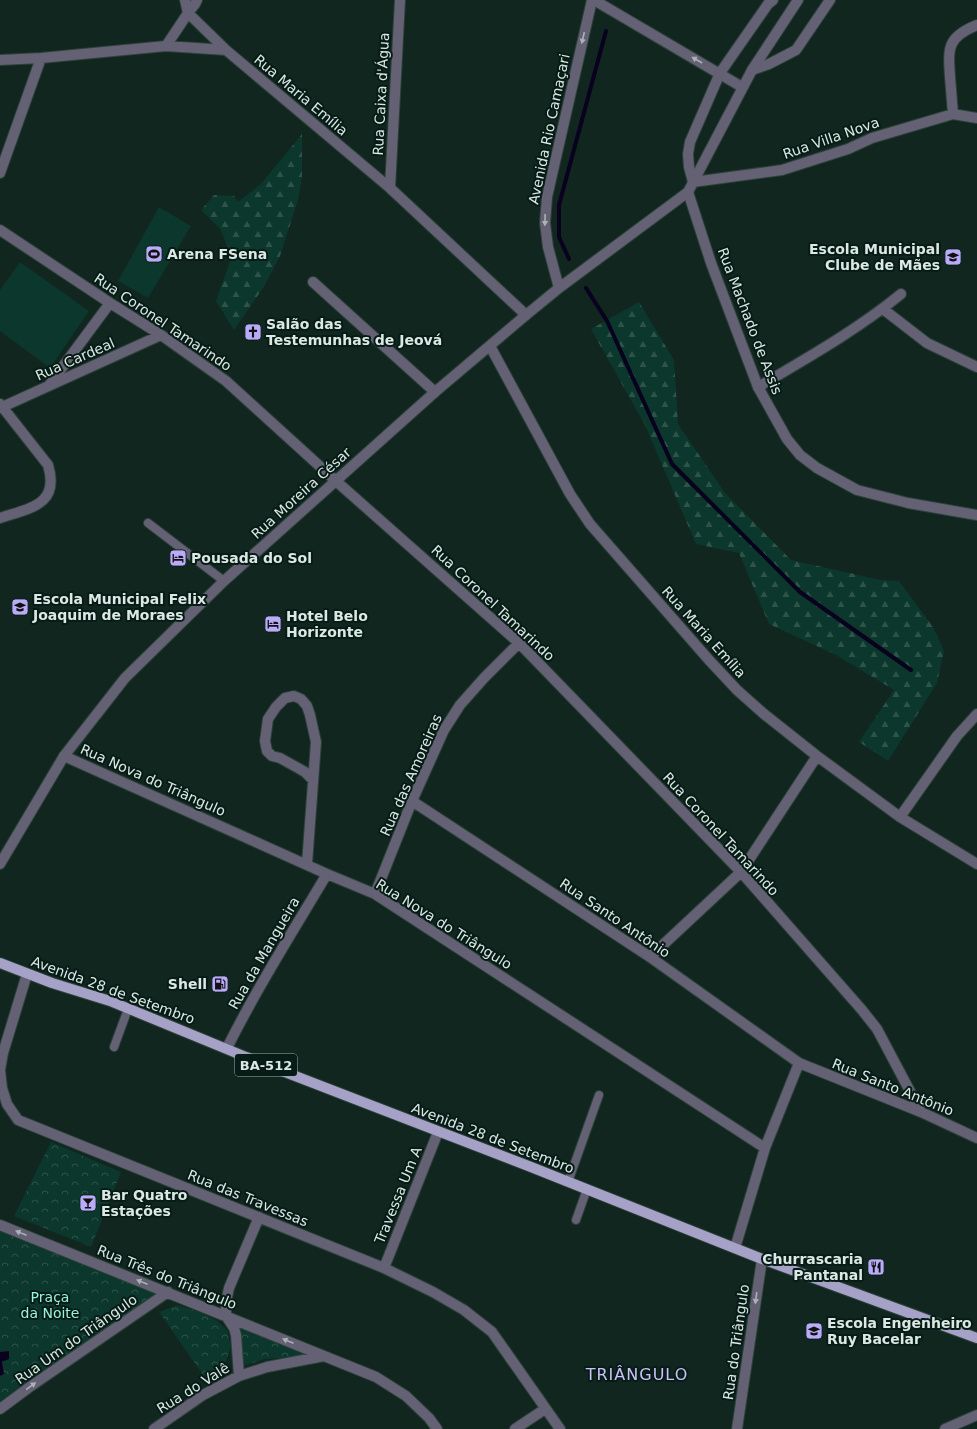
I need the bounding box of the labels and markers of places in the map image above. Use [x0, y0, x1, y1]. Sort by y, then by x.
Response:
place label: Escola Municipal Clube de Mães [809, 241, 940, 273]
sports icon: Arena FSena [144, 244, 164, 264]
place label: Arena FSena [167, 246, 267, 262]
school or university icon: Escola Municipal Clube de Mães [943, 247, 963, 267]
place label: Salão das Testemunhas de Jeová [266, 316, 442, 348]
church icon: Salão das Testemunhas de Jeová [243, 322, 263, 342]
hotel icon: Pousada do Sol [168, 548, 188, 568]
place label: Pousada do Sol [191, 550, 312, 566]
place label: Escola Municipal Felix Joaquim de Moraes [32, 591, 206, 623]
school or university icon: Escola Municipal Felix Joaquim de Moraes [10, 597, 30, 617]
place label: Hotel Belo Horizonte [286, 608, 368, 640]
hotel icon: Hotel Belo Horizonte [263, 614, 283, 634]
fuel station icon: Shell [210, 974, 230, 994]
place label: Shell [168, 976, 207, 992]
place label: Bar Quatro Estações [101, 1187, 188, 1219]
bar icon: Bar Quatro Estações [78, 1193, 98, 1213]
place label: Churrascaria Pantanal [762, 1251, 863, 1283]
restaurant icon: Churrascaria Pantanal [866, 1257, 886, 1277]
place label: Escola Engenheiro Ruy Bacelar [827, 1315, 972, 1347]
school or university icon: Escola Engenheiro Ruy Bacelar [804, 1321, 824, 1341]

